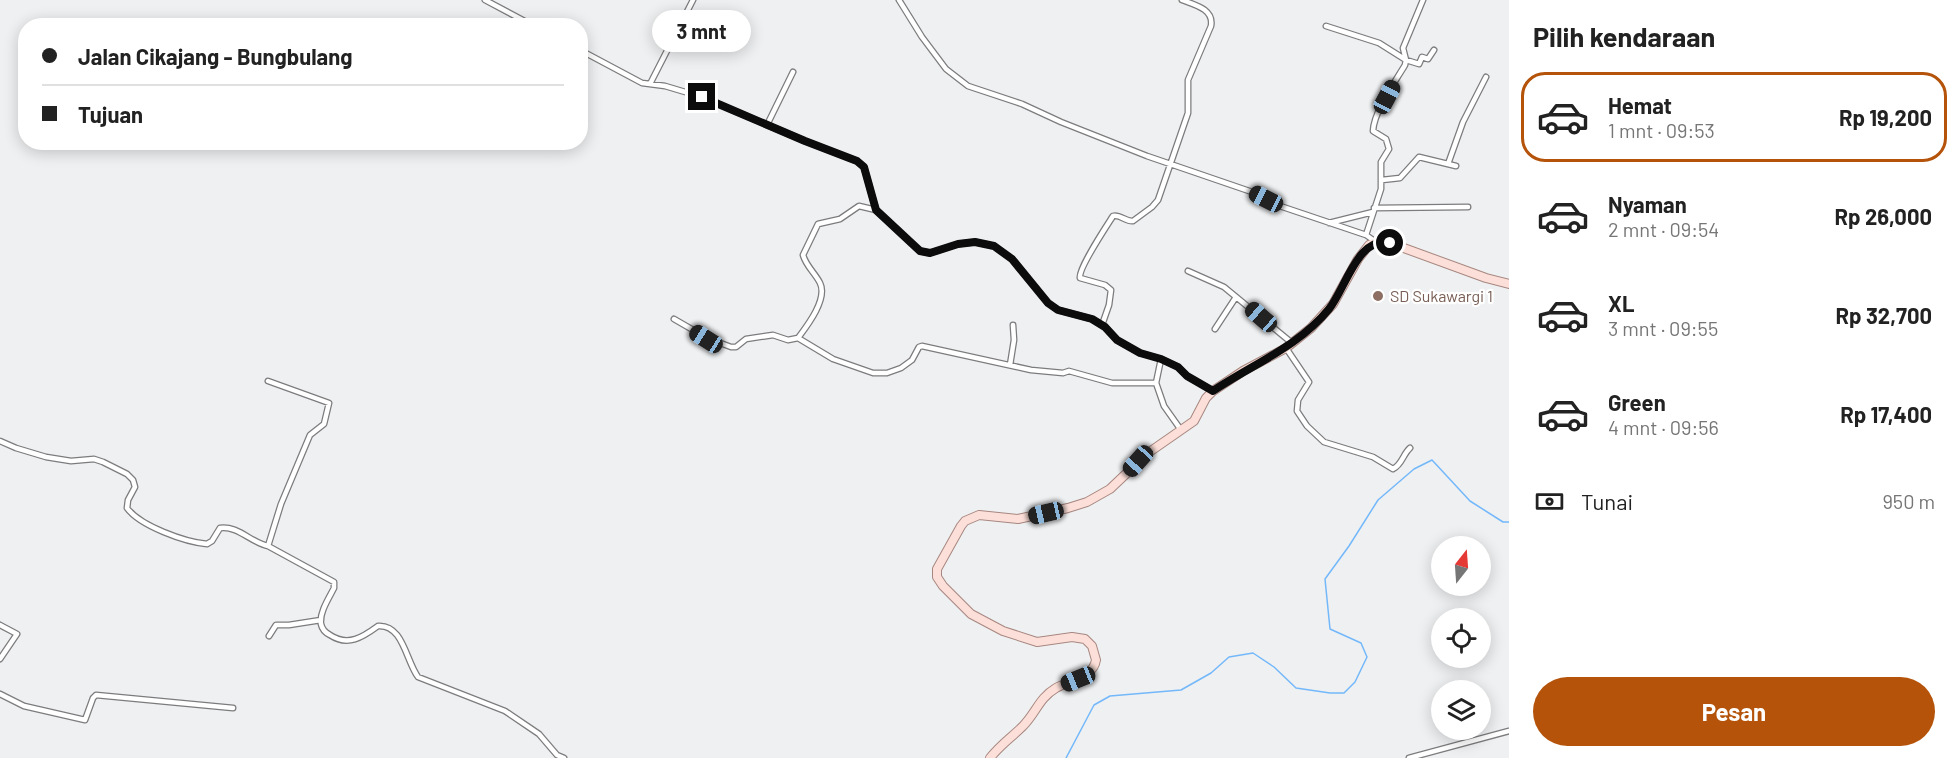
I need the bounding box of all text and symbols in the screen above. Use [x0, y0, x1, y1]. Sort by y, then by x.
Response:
callout: 3 mnt [652, 10, 752, 52]
text: 3 mnt [676, 19, 727, 43]
text: Pilih kendaraan [1533, 20, 1715, 52]
text: Jalan Cikajang - Bungbulang [78, 43, 352, 69]
car [1371, 77, 1403, 117]
route end [688, 83, 715, 110]
icon: car [1536, 90, 1590, 144]
text: Hemat [1608, 92, 1672, 118]
text: Tujuan [78, 101, 143, 127]
text: Rp 19,200 [1839, 104, 1932, 130]
text: 1 mnt · 09:53 [1608, 118, 1715, 142]
car [1246, 183, 1286, 215]
icon: car [1536, 189, 1590, 243]
text: Nyaman [1608, 191, 1687, 217]
text: Rp 26,000 [1835, 203, 1932, 229]
text: 2 mnt · 09:54 [1608, 217, 1719, 241]
route start [1376, 229, 1403, 256]
place label: SD Sukawargi 1 [1390, 286, 1493, 305]
icon: car [1536, 288, 1590, 342]
marker: SD Sukawargi 1 [1371, 289, 1385, 303]
text: XL [1608, 290, 1634, 316]
car [1242, 298, 1280, 336]
text: Rp 32,700 [1836, 302, 1932, 328]
text: 3 mnt · 09:55 [1608, 316, 1718, 340]
car [686, 322, 726, 356]
icon: car [1536, 387, 1590, 441]
text: Green [1608, 389, 1666, 415]
text: Rp 17,400 [1840, 401, 1932, 427]
text: 4 mnt · 09:56 [1608, 415, 1719, 439]
car [1119, 442, 1157, 480]
icon: cash [1533, 485, 1566, 518]
text: Tunai [1581, 488, 1633, 514]
text: 950 m [1882, 489, 1935, 513]
car [1026, 500, 1066, 526]
north arrow [1431, 536, 1491, 596]
map controls [1431, 536, 1491, 740]
button: locate [1431, 608, 1491, 668]
car [1058, 664, 1098, 694]
button: Pesan [1533, 677, 1935, 746]
button: layers [1431, 680, 1491, 740]

